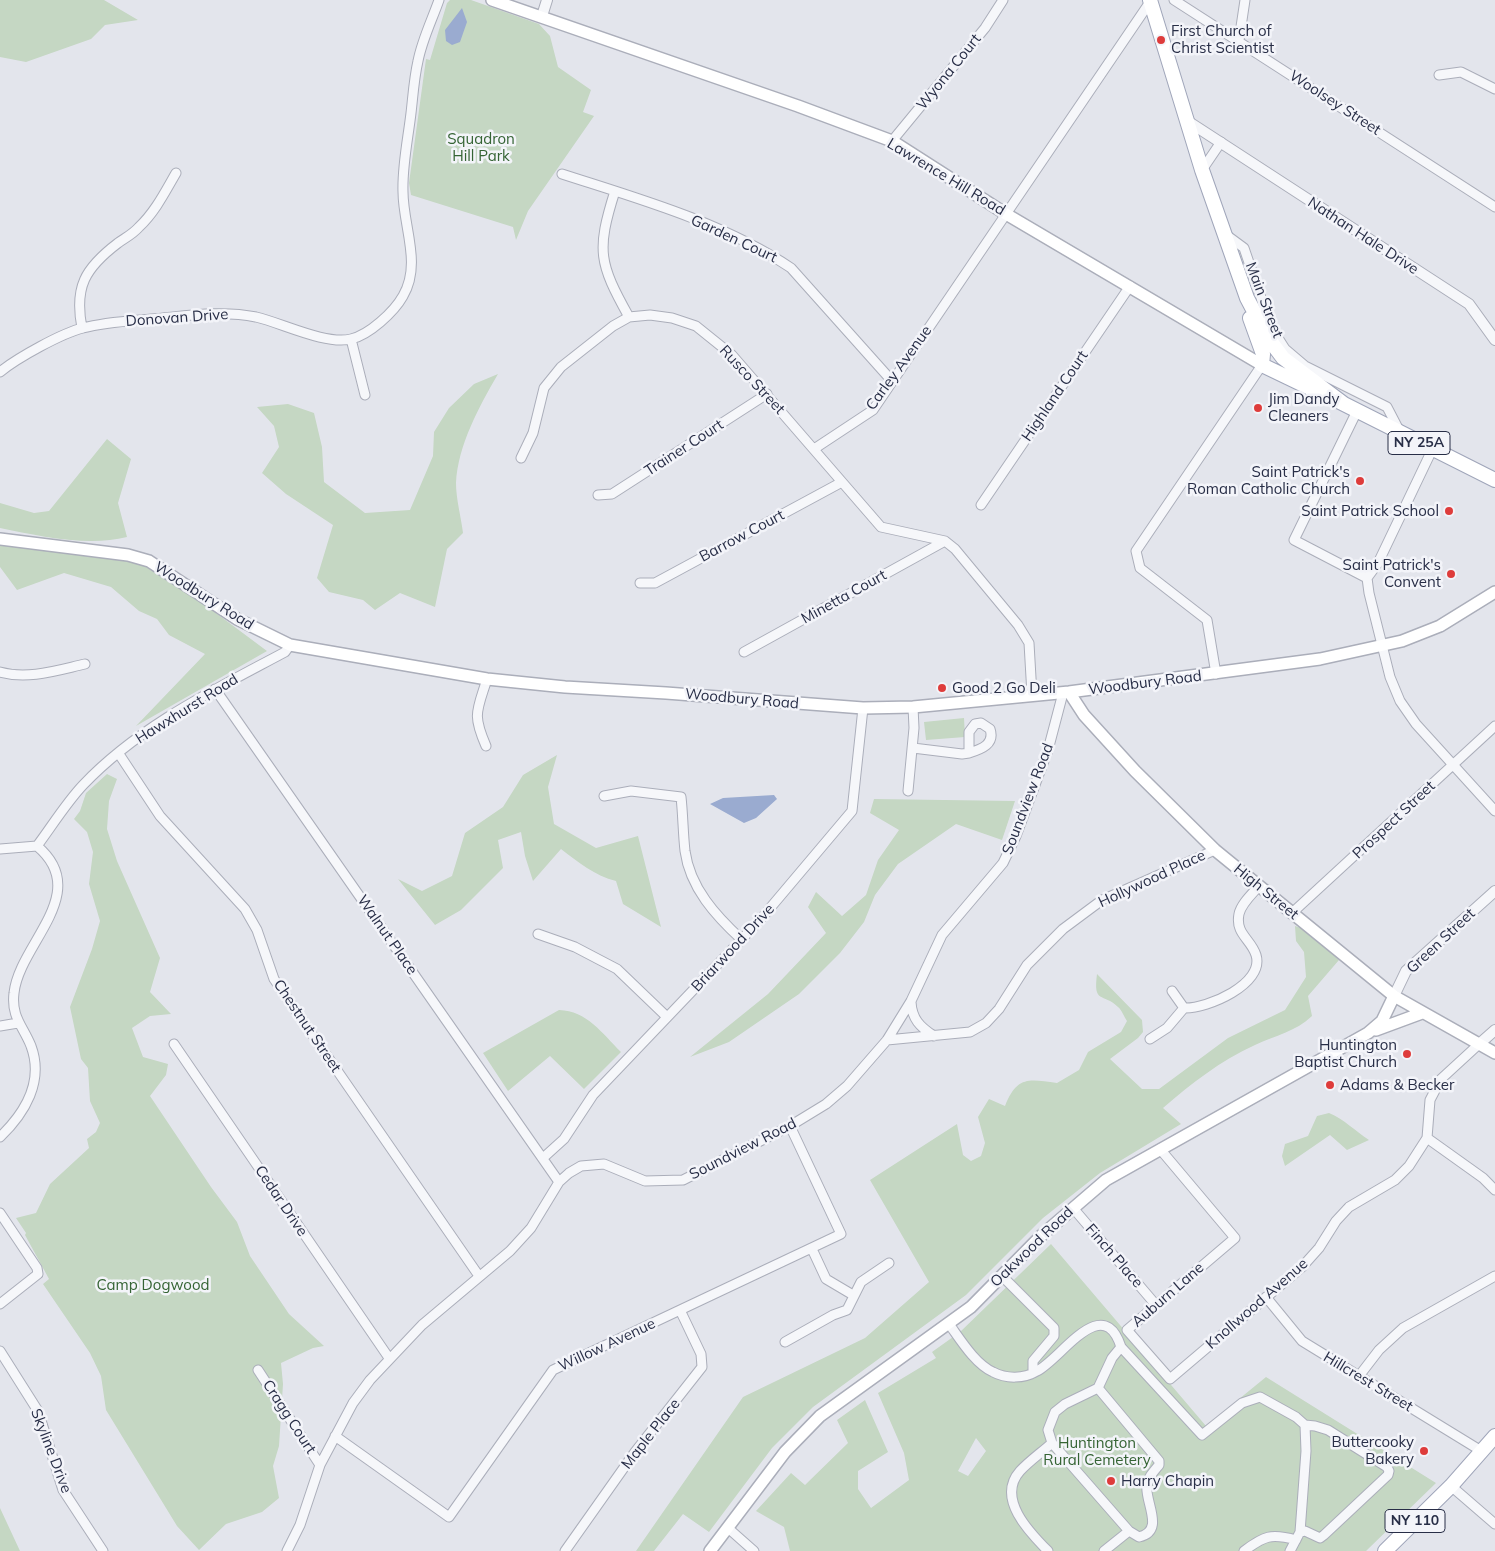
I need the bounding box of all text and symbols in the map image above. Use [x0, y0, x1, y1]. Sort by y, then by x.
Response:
place label: First Church of Christ Scientist [1171, 22, 1274, 57]
street label: Wyona Court [913, 30, 985, 114]
marker: First Church of Christ Scientist [1155, 34, 1167, 46]
street label: Woolsey Street [1286, 67, 1384, 139]
park label: Squadron Hill Park [447, 130, 515, 165]
street label: Lawrence Hill Road [884, 135, 1008, 219]
street label: Nathan Hale Drive [1304, 194, 1422, 278]
street label: Garden Court [688, 211, 780, 267]
street label: Main Street [1241, 260, 1287, 340]
street label: Donovan Drive [125, 305, 229, 331]
street label: Carley Avenue [862, 322, 936, 414]
street label: Rusco Street [716, 342, 788, 418]
street label: Highland Court [1018, 347, 1092, 445]
place label: Jim Dandy Cleaners [1268, 390, 1340, 425]
marker: Jim Dandy Cleaners [1252, 402, 1264, 414]
street label: Trainer Court [641, 416, 727, 480]
road number: NY 25A [1388, 432, 1450, 454]
place label: Saint Patrick's Roman Catholic Church [1187, 463, 1350, 498]
marker: Saint Patrick's Roman Catholic Church [1354, 475, 1366, 487]
place label: Saint Patrick School [1301, 502, 1439, 520]
marker: Saint Patrick School [1443, 505, 1455, 517]
street label: Barrow Court [697, 506, 787, 566]
place label: Saint Patrick's Convent [1343, 556, 1441, 591]
street label: Woodbury Road [151, 558, 257, 634]
street label: Minetta Court [798, 566, 890, 628]
marker: Saint Patrick's Convent [1445, 568, 1457, 580]
street label: Woodbury Road [1087, 667, 1203, 699]
street label: Hawxhurst Road [132, 670, 242, 748]
place label: Good 2 Go Deli [952, 679, 1056, 697]
marker: Good 2 Go Deli [936, 682, 948, 694]
street label: Woodbury Road [684, 685, 800, 713]
street label: Soundview Road [999, 741, 1057, 857]
street label: Prospect Street [1349, 777, 1439, 863]
street label: Hollywood Place [1096, 846, 1208, 912]
street label: High Street [1230, 860, 1302, 924]
street label: Walnut Place [353, 892, 421, 978]
street label: Briarwood Drive [688, 900, 778, 996]
street label: Green Street [1403, 905, 1479, 977]
street label: Chestnut Street [269, 976, 345, 1076]
place label: Huntington Baptist Church [1294, 1036, 1397, 1071]
marker: Huntington Baptist Church [1401, 1048, 1413, 1060]
place label: Adams & Becker [1340, 1076, 1454, 1094]
marker: Adams & Becker [1324, 1079, 1336, 1091]
street label: Soundview Road [686, 1114, 800, 1184]
street label: Cedar Drive [251, 1162, 311, 1240]
street label: Oakwood Road [987, 1203, 1077, 1291]
street label: Finch Place [1081, 1220, 1147, 1292]
street label: Knollwood Avenue [1202, 1255, 1312, 1353]
street label: Auburn Lane [1128, 1259, 1208, 1331]
park label: Camp Dogwood [97, 1276, 209, 1294]
street label: Willow Avenue [556, 1315, 658, 1375]
street label: Hillcrest Street [1320, 1348, 1416, 1416]
street label: Cragg Court [258, 1377, 320, 1457]
street label: Maple Place [618, 1395, 684, 1473]
street label: Skyline Drive [27, 1406, 75, 1496]
place label: Buttercooky Bakery [1332, 1433, 1414, 1468]
park label: Huntington Rural Cemetery [1043, 1434, 1151, 1469]
marker: Buttercooky Bakery [1418, 1445, 1430, 1457]
place label: Harry Chapin [1121, 1472, 1214, 1490]
marker: Harry Chapin [1105, 1475, 1117, 1487]
road number: NY 110 [1385, 1510, 1445, 1532]

